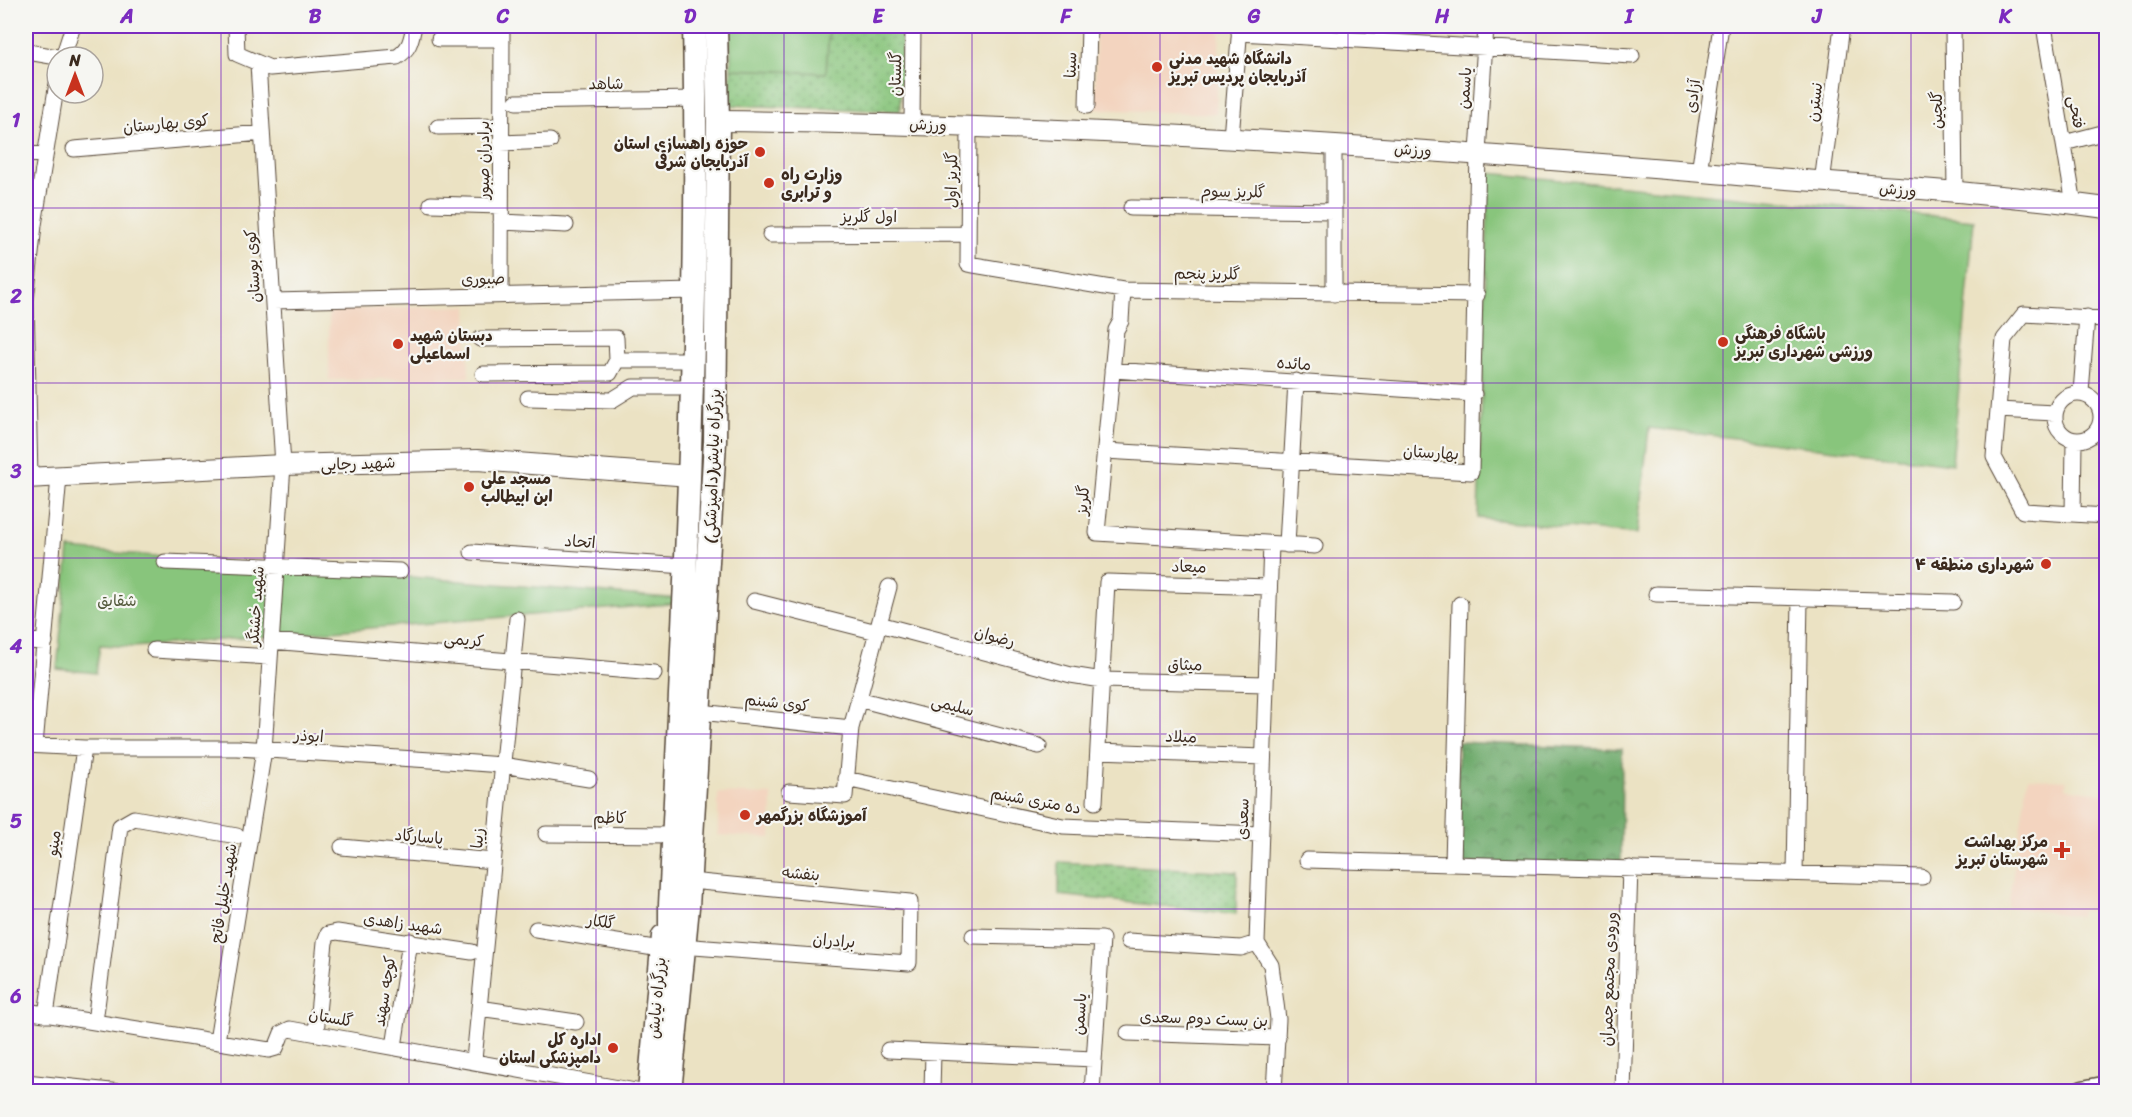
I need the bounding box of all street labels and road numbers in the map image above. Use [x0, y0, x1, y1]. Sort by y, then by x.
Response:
street label: گلستان [881, 51, 910, 97]
street label: سینا [1056, 51, 1085, 79]
street label: یاسمن [1449, 66, 1480, 110]
street label: شاهد [588, 69, 624, 98]
street label: آزادی [1676, 76, 1709, 115]
street label: نسترن [1798, 81, 1831, 124]
street label: گلچین [1922, 91, 1951, 129]
street label: فتحی [2059, 93, 2094, 131]
street label: کوی بهارستان [122, 105, 211, 142]
street label: ورزش [909, 109, 947, 140]
street label: برادران صبور [469, 121, 498, 201]
street label: ورزش [1393, 134, 1433, 165]
street label: گلریز اول [937, 151, 966, 208]
street label: ورزش [1878, 173, 1918, 206]
street label: گلریز سوم [1200, 176, 1266, 207]
street label: اول گلریز [839, 202, 897, 231]
street label: کوی بوستان [235, 228, 270, 304]
street label: گلریز پنجم [1174, 258, 1241, 289]
street label: صبوری [461, 264, 505, 293]
street label: مائده [1276, 348, 1312, 379]
street label: بزرگراه نیایش(دامپزشکی) [695, 388, 730, 544]
street label: بهارستان [1402, 437, 1460, 468]
street label: شهید رجایی [320, 448, 396, 479]
street label: گلریز [1067, 484, 1098, 518]
street label: اتحاد [563, 526, 596, 557]
street label: میعاد [1171, 551, 1207, 582]
street label: شهید خشتگر [238, 565, 273, 649]
street label: رضوان [971, 617, 1019, 656]
street label: کریمی [443, 623, 485, 656]
street label: میثاق [1167, 650, 1203, 679]
street label: کوی شبنم [743, 685, 811, 720]
street label: سلیمی [928, 686, 977, 725]
street label: ابوذر [291, 720, 325, 751]
street label: میلاد [1165, 721, 1197, 752]
street label: ده متری شبنم [988, 778, 1083, 823]
street label: سعدی [1227, 798, 1258, 840]
street label: کاظم [593, 803, 627, 832]
street label: پاسارگاد [393, 820, 445, 853]
street label: زیبا [462, 826, 493, 850]
street label: مینو [37, 828, 70, 859]
street label: شهید خلیل فاتح [201, 841, 246, 945]
street label: بنفشه [781, 857, 821, 890]
street label: شهید زاهدی [361, 904, 444, 943]
street label: گلکار [583, 905, 617, 938]
street label: ورودی مجتمع چمران [1592, 911, 1625, 1047]
street label: برادران [812, 925, 856, 956]
street label: کوچه سهند [365, 953, 404, 1029]
street label: بزرگراه نیایش [638, 956, 675, 1040]
street label: یاسمن [1064, 992, 1095, 1036]
street label: گلستان [306, 999, 356, 1036]
street label: بن بست دوم سعدی [1139, 1002, 1269, 1035]

